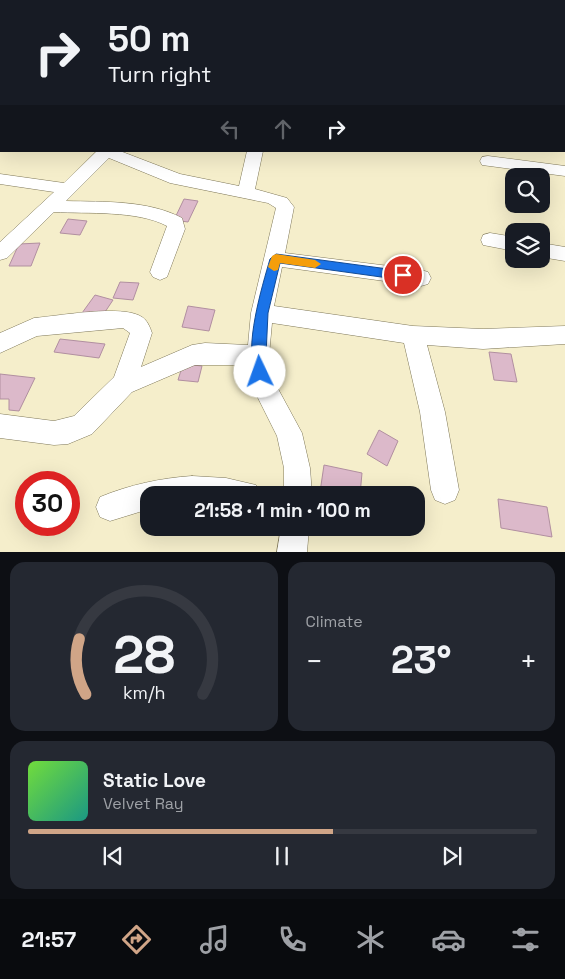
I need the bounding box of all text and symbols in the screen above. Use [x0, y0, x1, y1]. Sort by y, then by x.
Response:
text: 50 m [108, 17, 190, 61]
icon: right [25, 20, 90, 85]
text: Turn right [108, 60, 211, 88]
icon: left [216, 115, 244, 143]
icon: ahead [269, 115, 297, 143]
icon: right [322, 115, 350, 143]
map controls [505, 168, 550, 268]
button: search [505, 168, 550, 213]
button: layers [505, 223, 550, 268]
pin [382, 254, 424, 296]
icon: arrive [389, 261, 417, 289]
position arrow [233, 345, 285, 397]
speed limit sign: 30 [15, 471, 80, 536]
text: 21:58 · 1 min · 100 m [194, 498, 371, 523]
text: Climate [306, 611, 363, 632]
text: 28 [113, 622, 175, 688]
text: 23° [391, 636, 452, 684]
text: − [306, 643, 323, 679]
text: + [520, 643, 537, 679]
text: km/h [122, 681, 165, 704]
text: Static Love [103, 768, 206, 793]
text: Velvet Ray [103, 793, 184, 814]
icon: previous [99, 842, 127, 870]
icon: pause [268, 842, 296, 870]
icon: next [438, 842, 466, 870]
icon: directions [119, 922, 154, 957]
icon: music [197, 922, 232, 957]
icon: phone [275, 922, 310, 957]
icon: climate [353, 922, 388, 957]
icon: car [431, 922, 466, 957]
icon: filters [508, 922, 543, 957]
text: 21:57 [21, 925, 76, 953]

